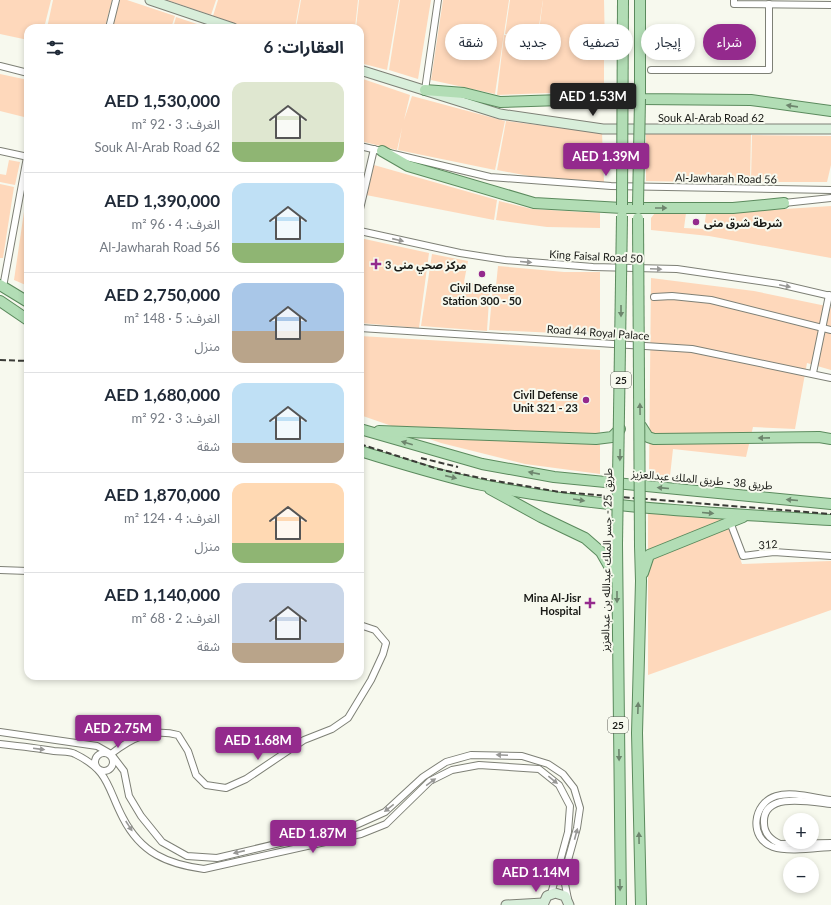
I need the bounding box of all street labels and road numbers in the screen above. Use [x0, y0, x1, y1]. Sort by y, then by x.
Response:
street label: Souk Al-Arab Road 62 [658, 111, 764, 124]
street label: Al-Jawharah Road 56 [675, 171, 777, 185]
street label: King Faisal Road 50 [549, 247, 644, 265]
street label: Road 44 Royal Palace [546, 322, 650, 342]
road number: 25 [611, 372, 631, 388]
street label: طريق 38 - طريق الملك عبدالعزيز [630, 466, 773, 493]
street label: طريق 25 - جسر الملك عبدالله بن عبدالعزيز [598, 468, 615, 653]
street label: 312 [758, 537, 778, 551]
road number: 25 [608, 717, 628, 733]

